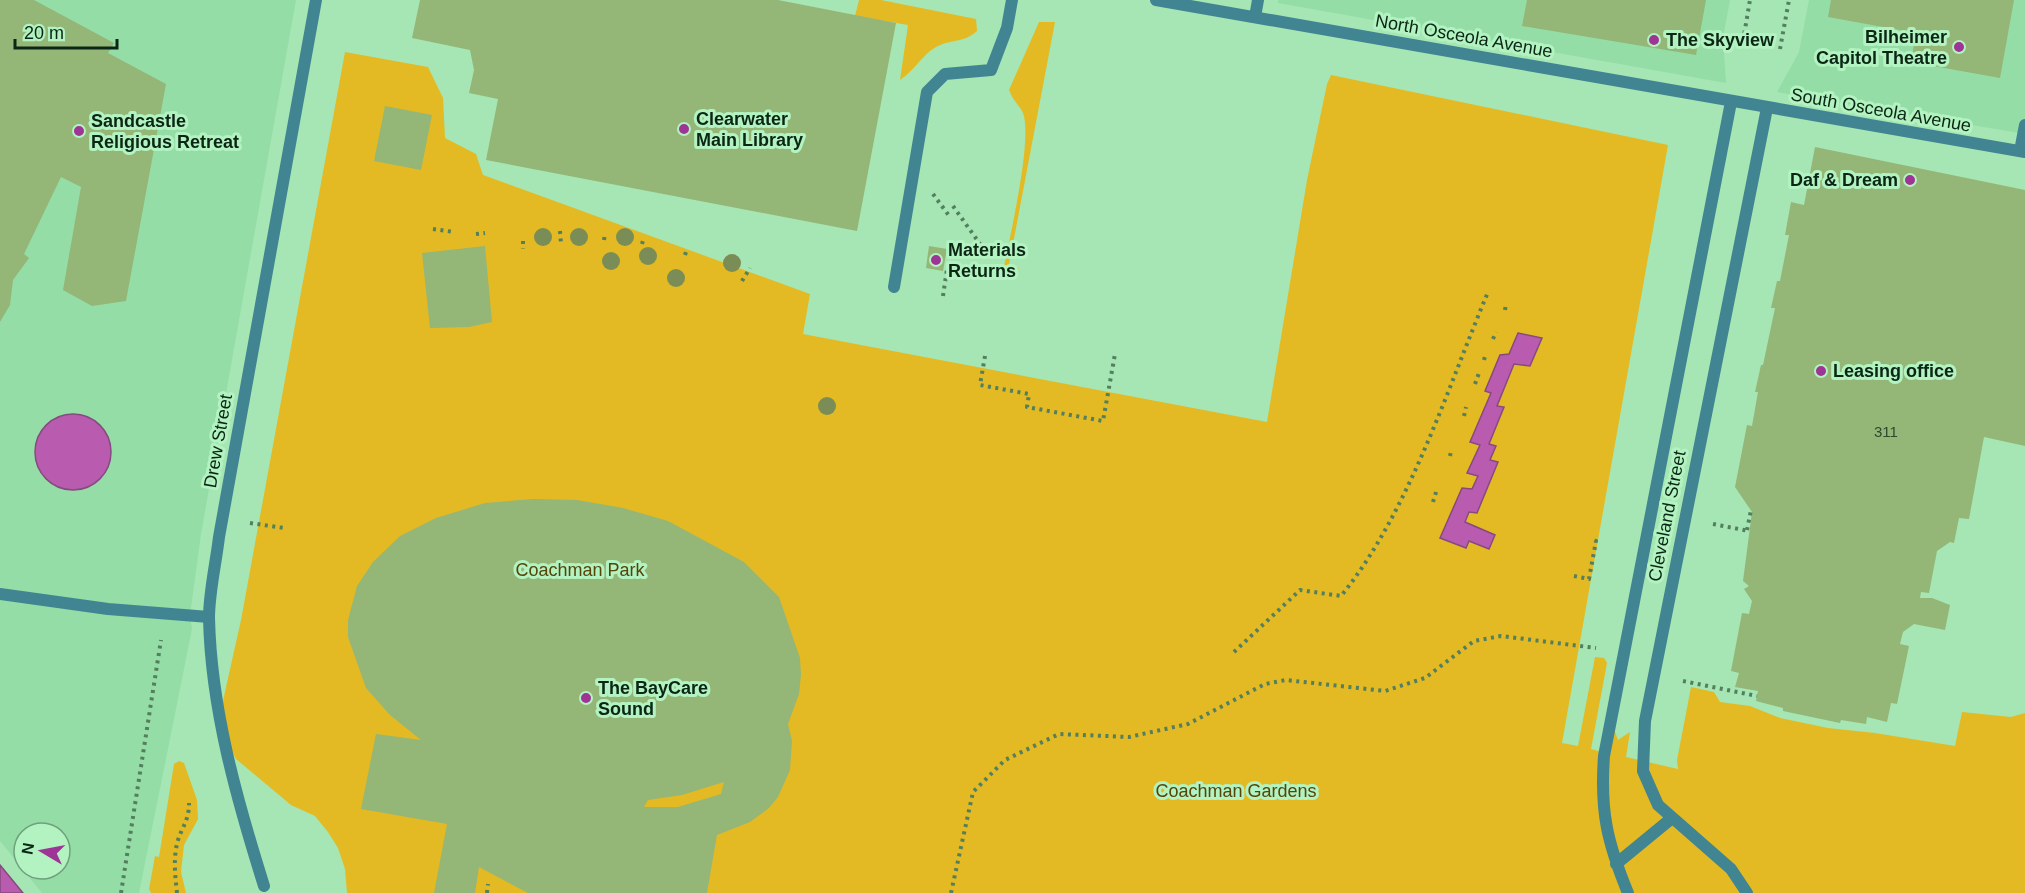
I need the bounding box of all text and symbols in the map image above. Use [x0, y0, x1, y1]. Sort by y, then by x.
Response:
street label: North Osceola Avenue [1374, 11, 1554, 61]
scale bar [15, 12, 117, 50]
text: 20 m [24, 23, 64, 43]
place label: Bilheimer Capitol Theatre [1816, 27, 1947, 68]
place label: The Skyview [1666, 30, 1775, 50]
marker: The Skyview [1647, 33, 1661, 47]
marker: Bilheimer Capitol Theatre [1952, 40, 1966, 54]
street label: South Osceola Avenue [1789, 84, 1973, 136]
place label: Clearwater Main Library [696, 109, 803, 150]
place label: Sandcastle Religious Retreat [91, 111, 239, 152]
marker: Clearwater Main Library [677, 122, 691, 136]
marker: Sandcastle Religious Retreat [72, 124, 86, 138]
place label: Daf & Dream [1790, 170, 1898, 190]
marker: Daf & Dream [1903, 173, 1917, 187]
place label: Materials Returns [948, 240, 1026, 281]
marker: Materials Returns [929, 253, 943, 267]
place label: Leasing office [1833, 361, 1954, 381]
marker: Leasing office [1814, 364, 1828, 378]
street label: Drew Street [200, 392, 236, 490]
house number: 311 [1874, 423, 1898, 440]
street label: Cleveland Street [1644, 449, 1690, 583]
park label: Coachman Park [515, 560, 646, 580]
place label: The BayCare Sound [598, 678, 708, 719]
marker: The BayCare Sound [579, 691, 593, 705]
park label: Coachman Gardens [1155, 781, 1317, 801]
north arrow [12, 821, 72, 881]
text: N [18, 841, 37, 856]

